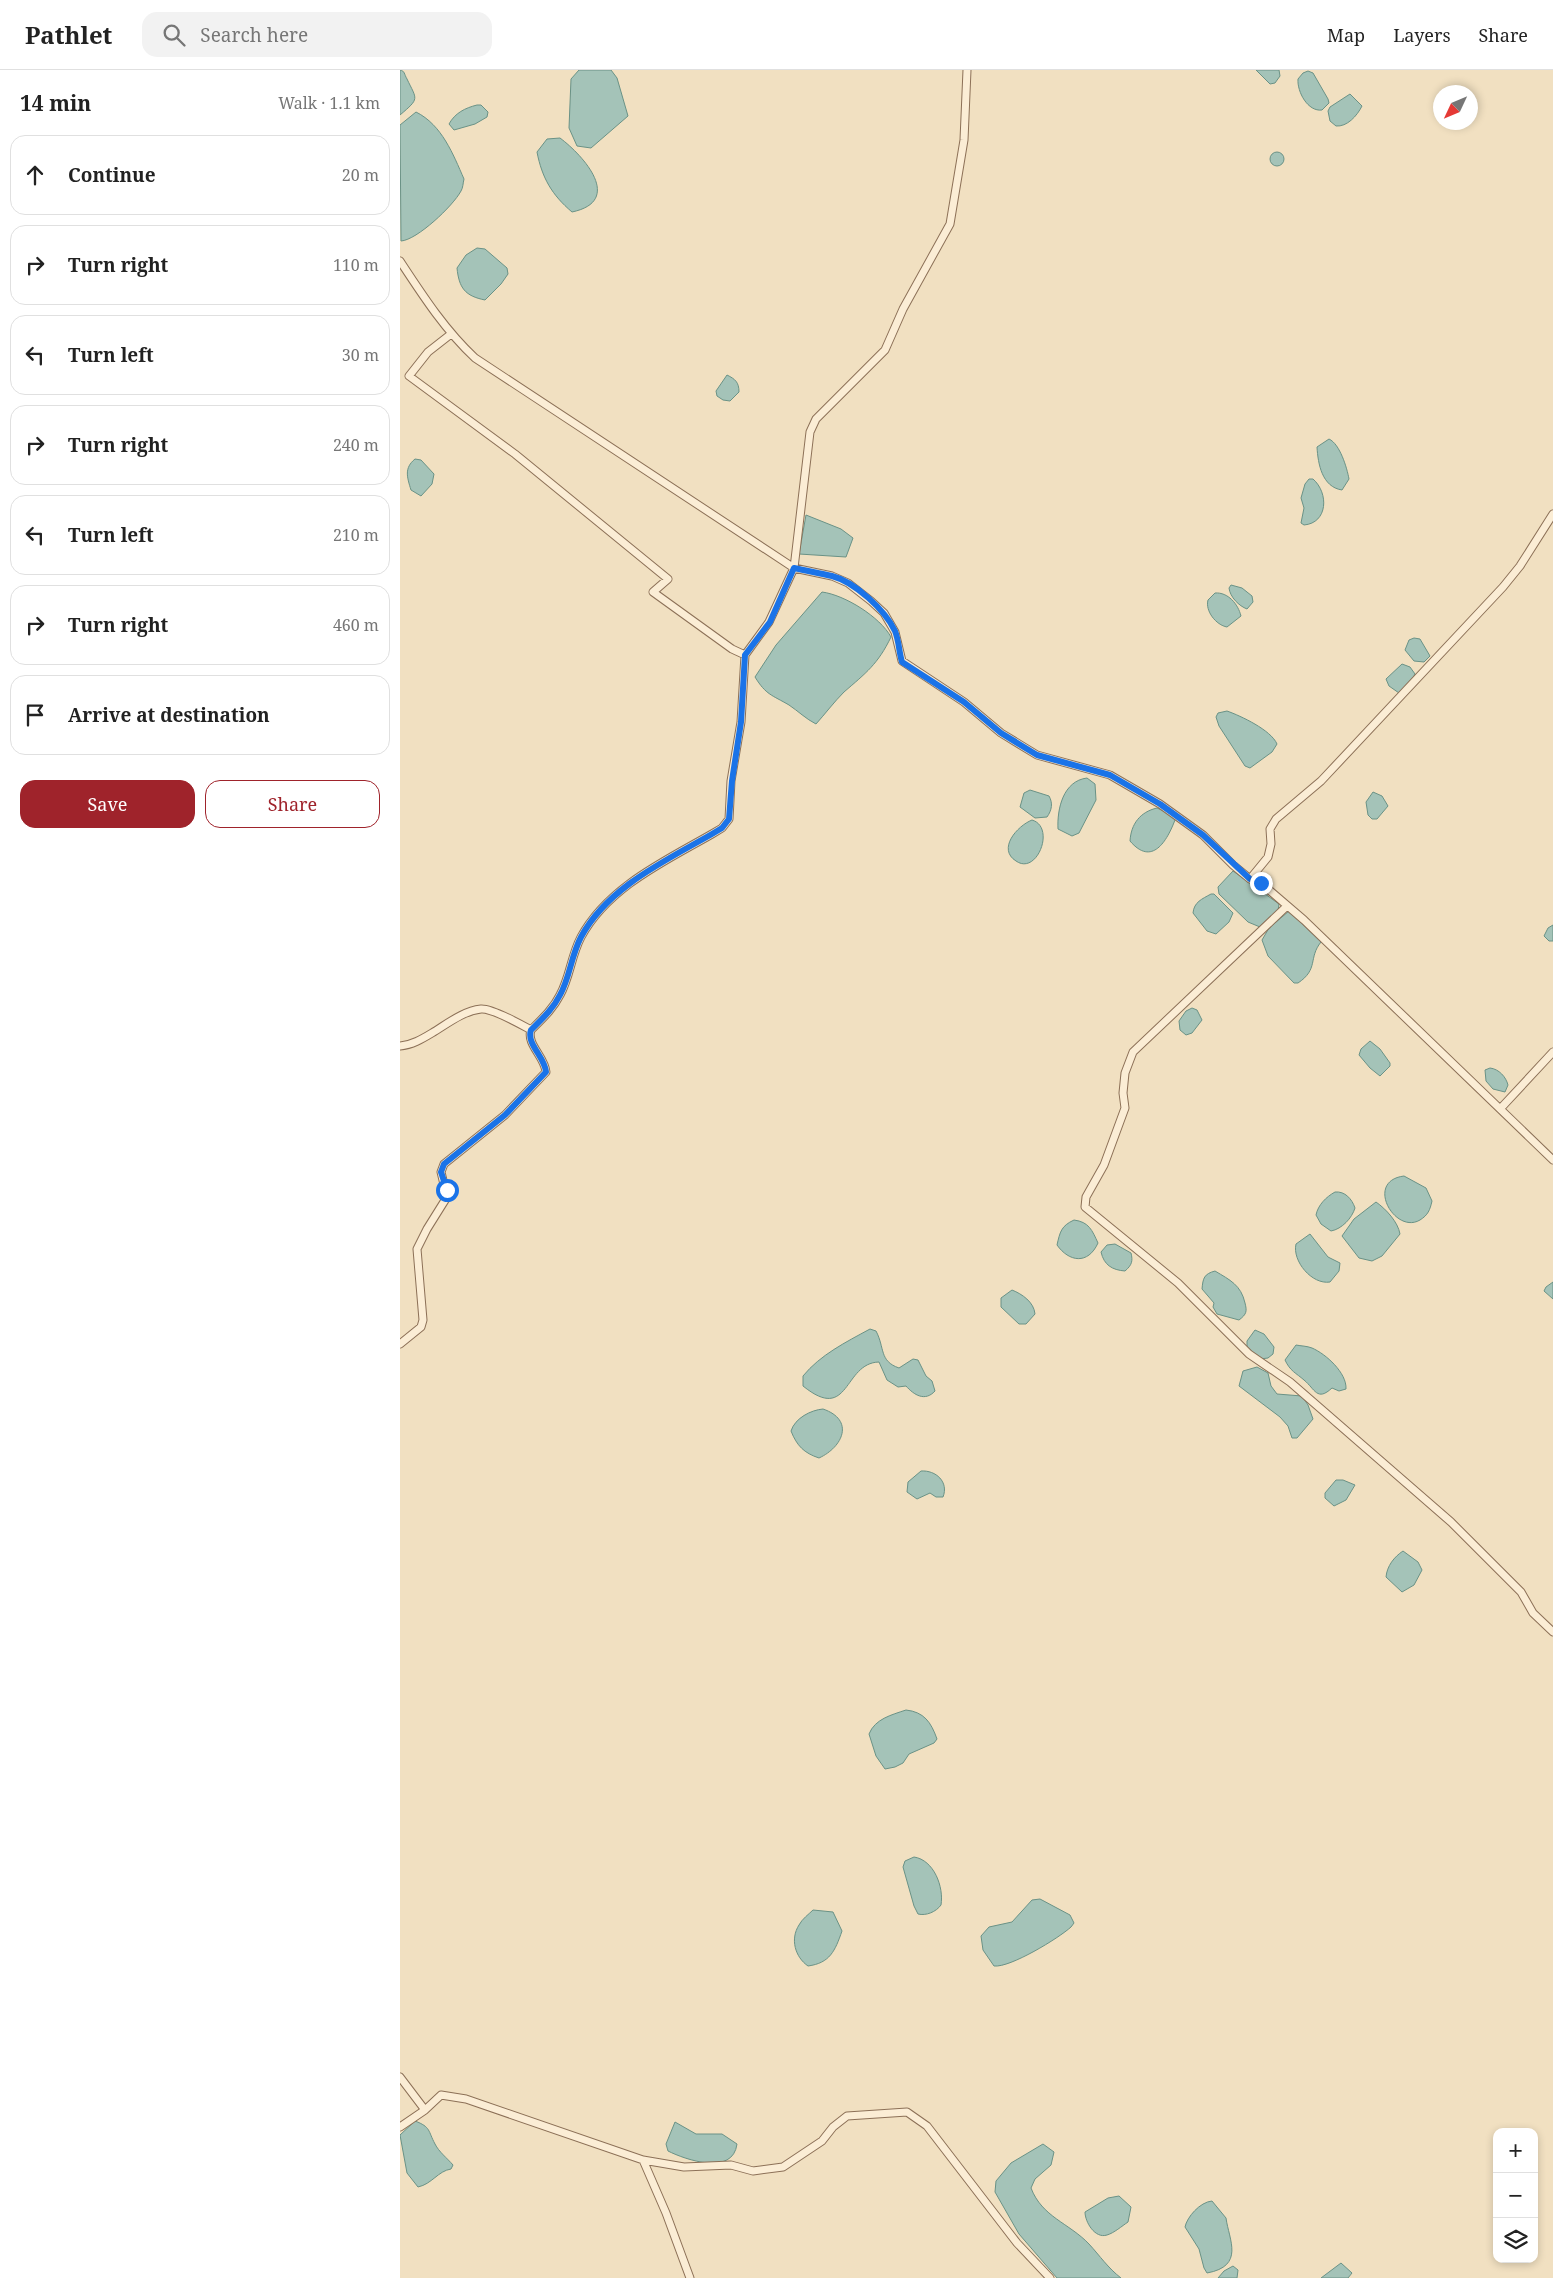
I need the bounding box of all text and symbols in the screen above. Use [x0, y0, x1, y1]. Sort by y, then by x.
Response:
search box [142, 12, 492, 57]
text: Pathlet [25, 18, 112, 51]
icon: search [160, 21, 188, 49]
text: Search here [200, 22, 308, 48]
text: Map [1327, 23, 1365, 47]
text: Layers [1393, 23, 1451, 47]
text: Share [1479, 23, 1528, 47]
north arrow [1433, 85, 1478, 130]
text: 14 min [20, 89, 91, 117]
text: Walk · 1.1 km [278, 92, 380, 114]
icon: ahead [21, 161, 49, 189]
text: Continue [68, 162, 156, 188]
text: 20 m [342, 164, 379, 186]
icon: right [21, 251, 49, 279]
text: Turn right [68, 252, 168, 278]
text: 110 m [333, 254, 379, 276]
icon: left [21, 341, 49, 369]
text: Turn left [68, 342, 154, 368]
text: 30 m [342, 344, 379, 366]
icon: right [21, 431, 49, 459]
text: Turn right [68, 432, 168, 458]
text: 240 m [333, 434, 379, 456]
icon: left [21, 521, 49, 549]
text: Turn left [68, 522, 154, 548]
text: 210 m [333, 524, 379, 546]
icon: right [21, 611, 49, 639]
text: Turn right [68, 612, 168, 638]
text: 460 m [333, 614, 379, 636]
icon: arrive [21, 701, 49, 729]
text: Arrive at destination [68, 702, 270, 728]
button: Save [20, 780, 195, 828]
button: Share [205, 780, 380, 828]
route end [1250, 872, 1273, 895]
route start [436, 1179, 459, 1202]
map controls [1493, 2128, 1538, 2263]
button: + [1493, 2128, 1538, 2173]
button: − [1493, 2173, 1538, 2218]
button: layers [1493, 2218, 1538, 2263]

